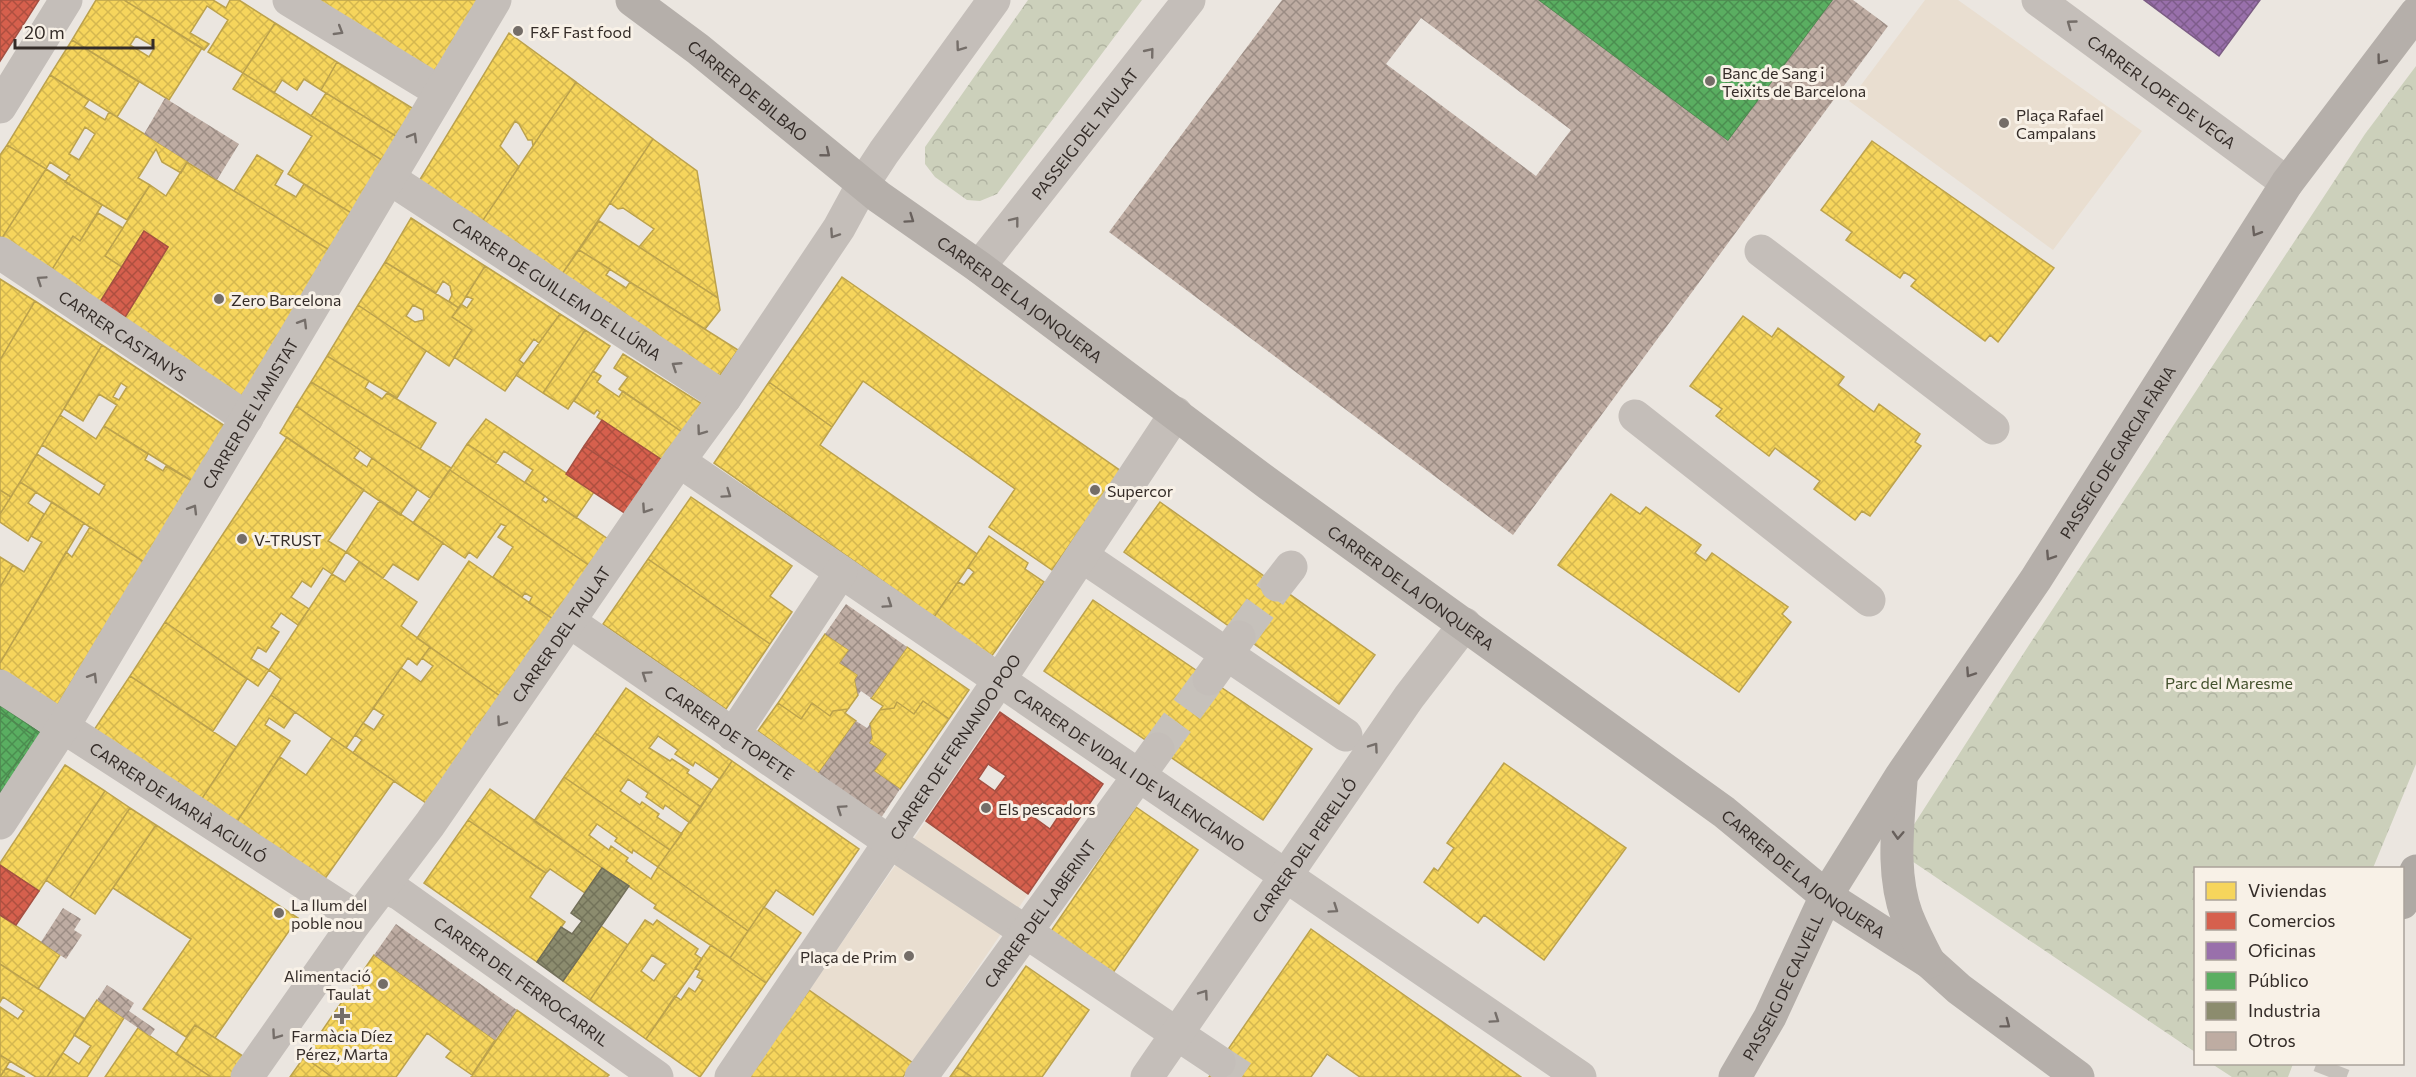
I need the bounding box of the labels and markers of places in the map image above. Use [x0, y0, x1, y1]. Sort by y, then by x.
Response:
place label: F&F Fast food [530, 22, 631, 41]
marker: F&F Fast food [511, 24, 525, 38]
place label: Banc de Sang i Teixits de Barcelona [1722, 63, 1866, 100]
marker: Banc de Sang i Teixits de Barcelona [1703, 74, 1717, 88]
place label: Plaça Rafael Campalans [2016, 105, 2104, 142]
marker: Plaça Rafael Campalans [1997, 116, 2011, 130]
place label: Zero Barcelona [231, 290, 341, 309]
marker: Zero Barcelona [212, 292, 226, 306]
place label: Supercor [1107, 481, 1174, 500]
marker: Supercor [1088, 483, 1102, 497]
place label: V-TRUST [254, 530, 322, 549]
marker: V-TRUST [235, 532, 249, 546]
place label: Els pescadors [998, 799, 1096, 818]
marker: Els pescadors [979, 801, 993, 815]
place label: La llum del poble nou [291, 895, 367, 932]
marker: La llum del poble nou [272, 906, 286, 920]
place label: Plaça de Prim [800, 947, 897, 966]
marker: Plaça de Prim [902, 949, 916, 963]
place label: Alimentació Taulat [284, 966, 371, 1003]
marker: Alimentació Taulat [376, 977, 390, 991]
marker: Farmàcia Díez Pérez, Marta [335, 1009, 349, 1023]
place label: Farmàcia Díez Pérez, Marta [291, 1026, 393, 1063]

